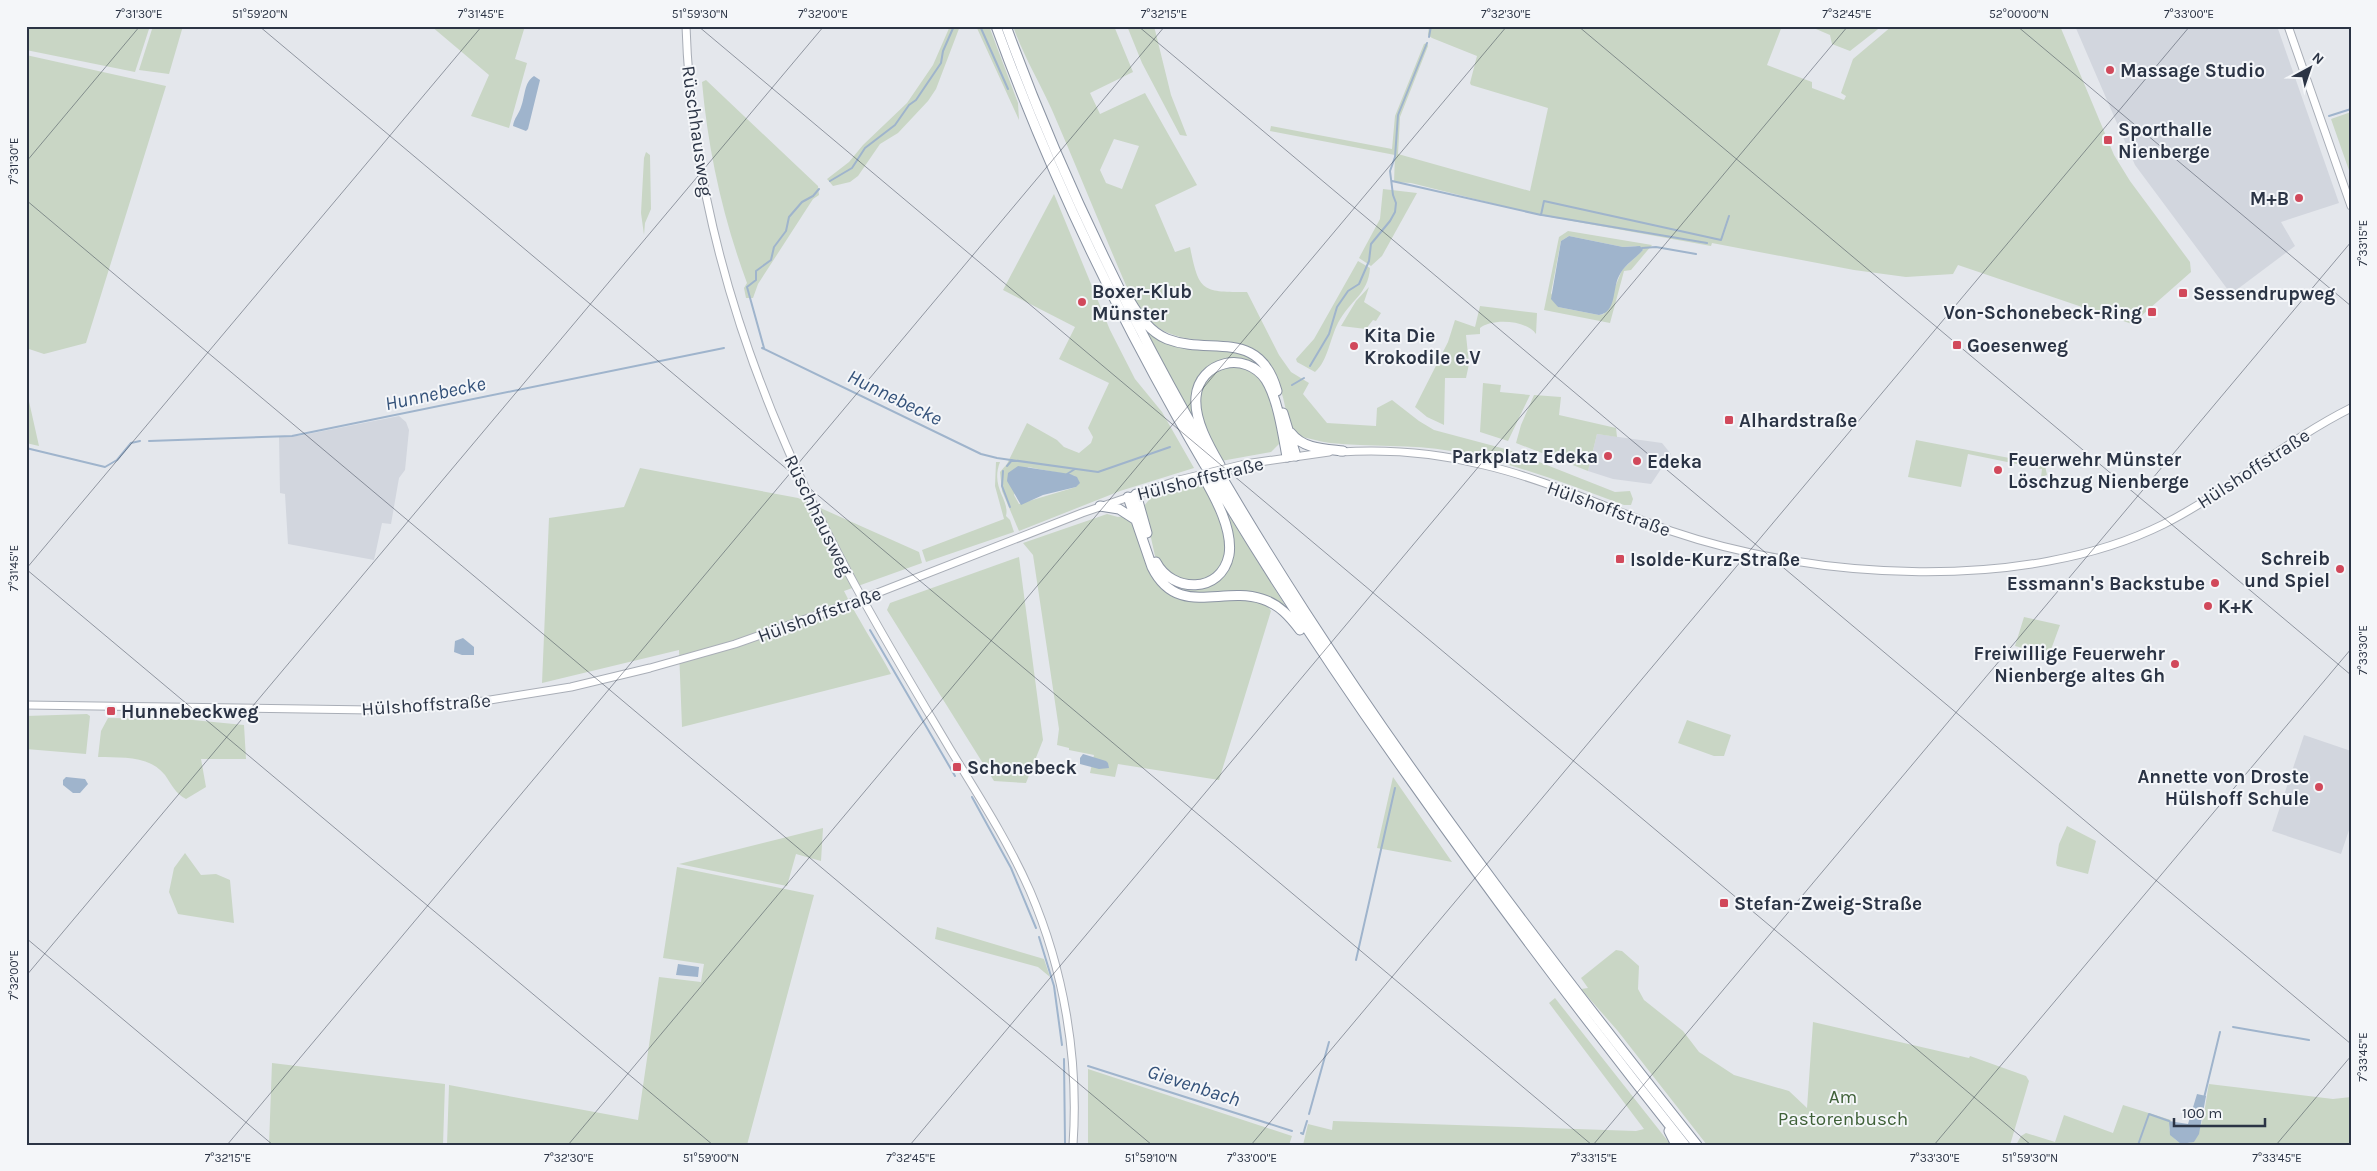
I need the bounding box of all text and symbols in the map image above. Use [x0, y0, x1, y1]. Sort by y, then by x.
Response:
text: 7°31'30"E [115, 7, 163, 21]
text: 51°59'20"N [232, 7, 288, 21]
text: 7°31'45"E [458, 7, 504, 21]
text: 51°59'30"N [672, 7, 728, 21]
text: 7°32'00"E [798, 7, 848, 21]
text: 7°32'15"E [1141, 7, 1187, 21]
text: 7°32'30"E [1481, 7, 1531, 21]
text: 7°32'45"E [1822, 7, 1872, 21]
text: 52°00'00"N [1989, 7, 2049, 21]
text: 7°33'00"E [2164, 7, 2214, 21]
north arrow [2284, 42, 2334, 92]
text: N [2309, 49, 2327, 68]
place label: Massage Studio [2120, 60, 2265, 82]
street label: Rüschhausweg [677, 64, 717, 198]
marker: Massage Studio [2104, 64, 2116, 76]
place label: Sporthalle Nienberge [2118, 119, 2212, 163]
marker: Sporthalle Nienberge [2102, 134, 2114, 146]
text: 7°31'30"E [7, 137, 21, 185]
place label: M+B [2250, 188, 2289, 210]
marker: M+B [2293, 192, 2305, 204]
text: 7°33'15"E [2356, 220, 2370, 266]
place label: Boxer-Klub Münster [1092, 281, 1192, 325]
place label: Sessendrupweg [2193, 283, 2335, 305]
marker: Sessendrupweg [2177, 287, 2189, 299]
marker: Boxer-Klub Münster [1076, 296, 1088, 308]
place label: Von-Schonebeck-Ring [1943, 302, 2142, 324]
marker: Von-Schonebeck-Ring [2146, 306, 2158, 318]
place label: Kita Die Krokodile e.V [1364, 325, 1481, 369]
place label: Goesenweg [1967, 335, 2068, 357]
marker: Goesenweg [1951, 339, 1963, 351]
marker: Kita Die Krokodile e.V [1348, 340, 1360, 352]
water label: Hunnebecke [844, 365, 946, 430]
water label: Hunnebecke [383, 372, 488, 415]
place label: Alhardstraße [1739, 410, 1857, 432]
marker: Alhardstraße [1723, 414, 1735, 426]
street label: Hülshoffstraße [2193, 424, 2314, 513]
place label: Parkplatz Edeka [1452, 446, 1598, 468]
place label: Feuerwehr Münster Löschzug Nienberge [2008, 449, 2189, 493]
marker: Parkplatz Edeka [1602, 450, 1614, 462]
street label: Rüschhausweg [779, 451, 857, 580]
place label: Edeka [1647, 451, 1702, 473]
street label: Hülshoffstraße [1135, 453, 1266, 505]
marker: Edeka [1631, 455, 1643, 467]
marker: Feuerwehr Münster Löschzug Nienberge [1992, 464, 2004, 476]
street label: Hülshoffstraße [1544, 476, 1673, 541]
text: 7°31'45"E [7, 545, 21, 591]
place label: Schreib und Spiel [2244, 548, 2330, 592]
place label: Isolde-Kurz-Straße [1630, 549, 1800, 571]
marker: Isolde-Kurz-Straße [1614, 553, 1626, 565]
marker: Schreib und Spiel [2334, 563, 2346, 575]
place label: Essmann's Backstube [2007, 573, 2205, 595]
marker: Essmann's Backstube [2209, 577, 2221, 589]
street label: Hülshoffstraße [755, 582, 884, 647]
place label: K+K [2218, 596, 2254, 618]
marker: K+K [2202, 600, 2214, 612]
text: 7°33'30"E [2356, 625, 2370, 675]
place label: Freiwillige Feuerwehr Nienberge altes Gh [1973, 643, 2166, 687]
marker: Freiwillige Feuerwehr Nienberge altes Gh [2169, 658, 2181, 670]
street label: Hülshoffstraße [361, 689, 492, 720]
place label: Hunnebeckweg [121, 701, 259, 723]
marker: Hunnebeckweg [105, 705, 117, 717]
place label: Schonebeck [967, 757, 1077, 779]
marker: Schonebeck [951, 761, 963, 773]
place label: Annette von Droste Hülshoff Schule [2137, 766, 2309, 810]
marker: Annette von Droste Hülshoff Schule [2313, 781, 2325, 793]
place label: Stefan-Zweig-Straße [1734, 893, 1922, 915]
marker: Stefan-Zweig-Straße [1718, 897, 1730, 909]
text: 7°32'00"E [7, 950, 21, 1000]
text: 7°33'45"E [2356, 1032, 2370, 1082]
water label: Gievenbach [1145, 1060, 1243, 1111]
park label: Am Pastorenbusch [1778, 1086, 1908, 1130]
scale bar [2174, 1096, 2266, 1128]
text: 100 m [2182, 1104, 2222, 1122]
text: 7°32'15"E [205, 1151, 251, 1165]
text: 7°32'30"E [544, 1151, 594, 1165]
text: 51°59'00"N [683, 1151, 739, 1165]
text: 7°32'45"E [886, 1151, 936, 1165]
text: 51°59'10"N [1124, 1151, 1178, 1165]
text: 7°33'00"E [1227, 1151, 1277, 1165]
text: 7°33'15"E [1571, 1151, 1617, 1165]
text: 7°33'30"E [1910, 1151, 1960, 1165]
text: 51°59'30"N [2002, 1151, 2058, 1165]
text: 7°33'45"E [2252, 1151, 2302, 1165]

